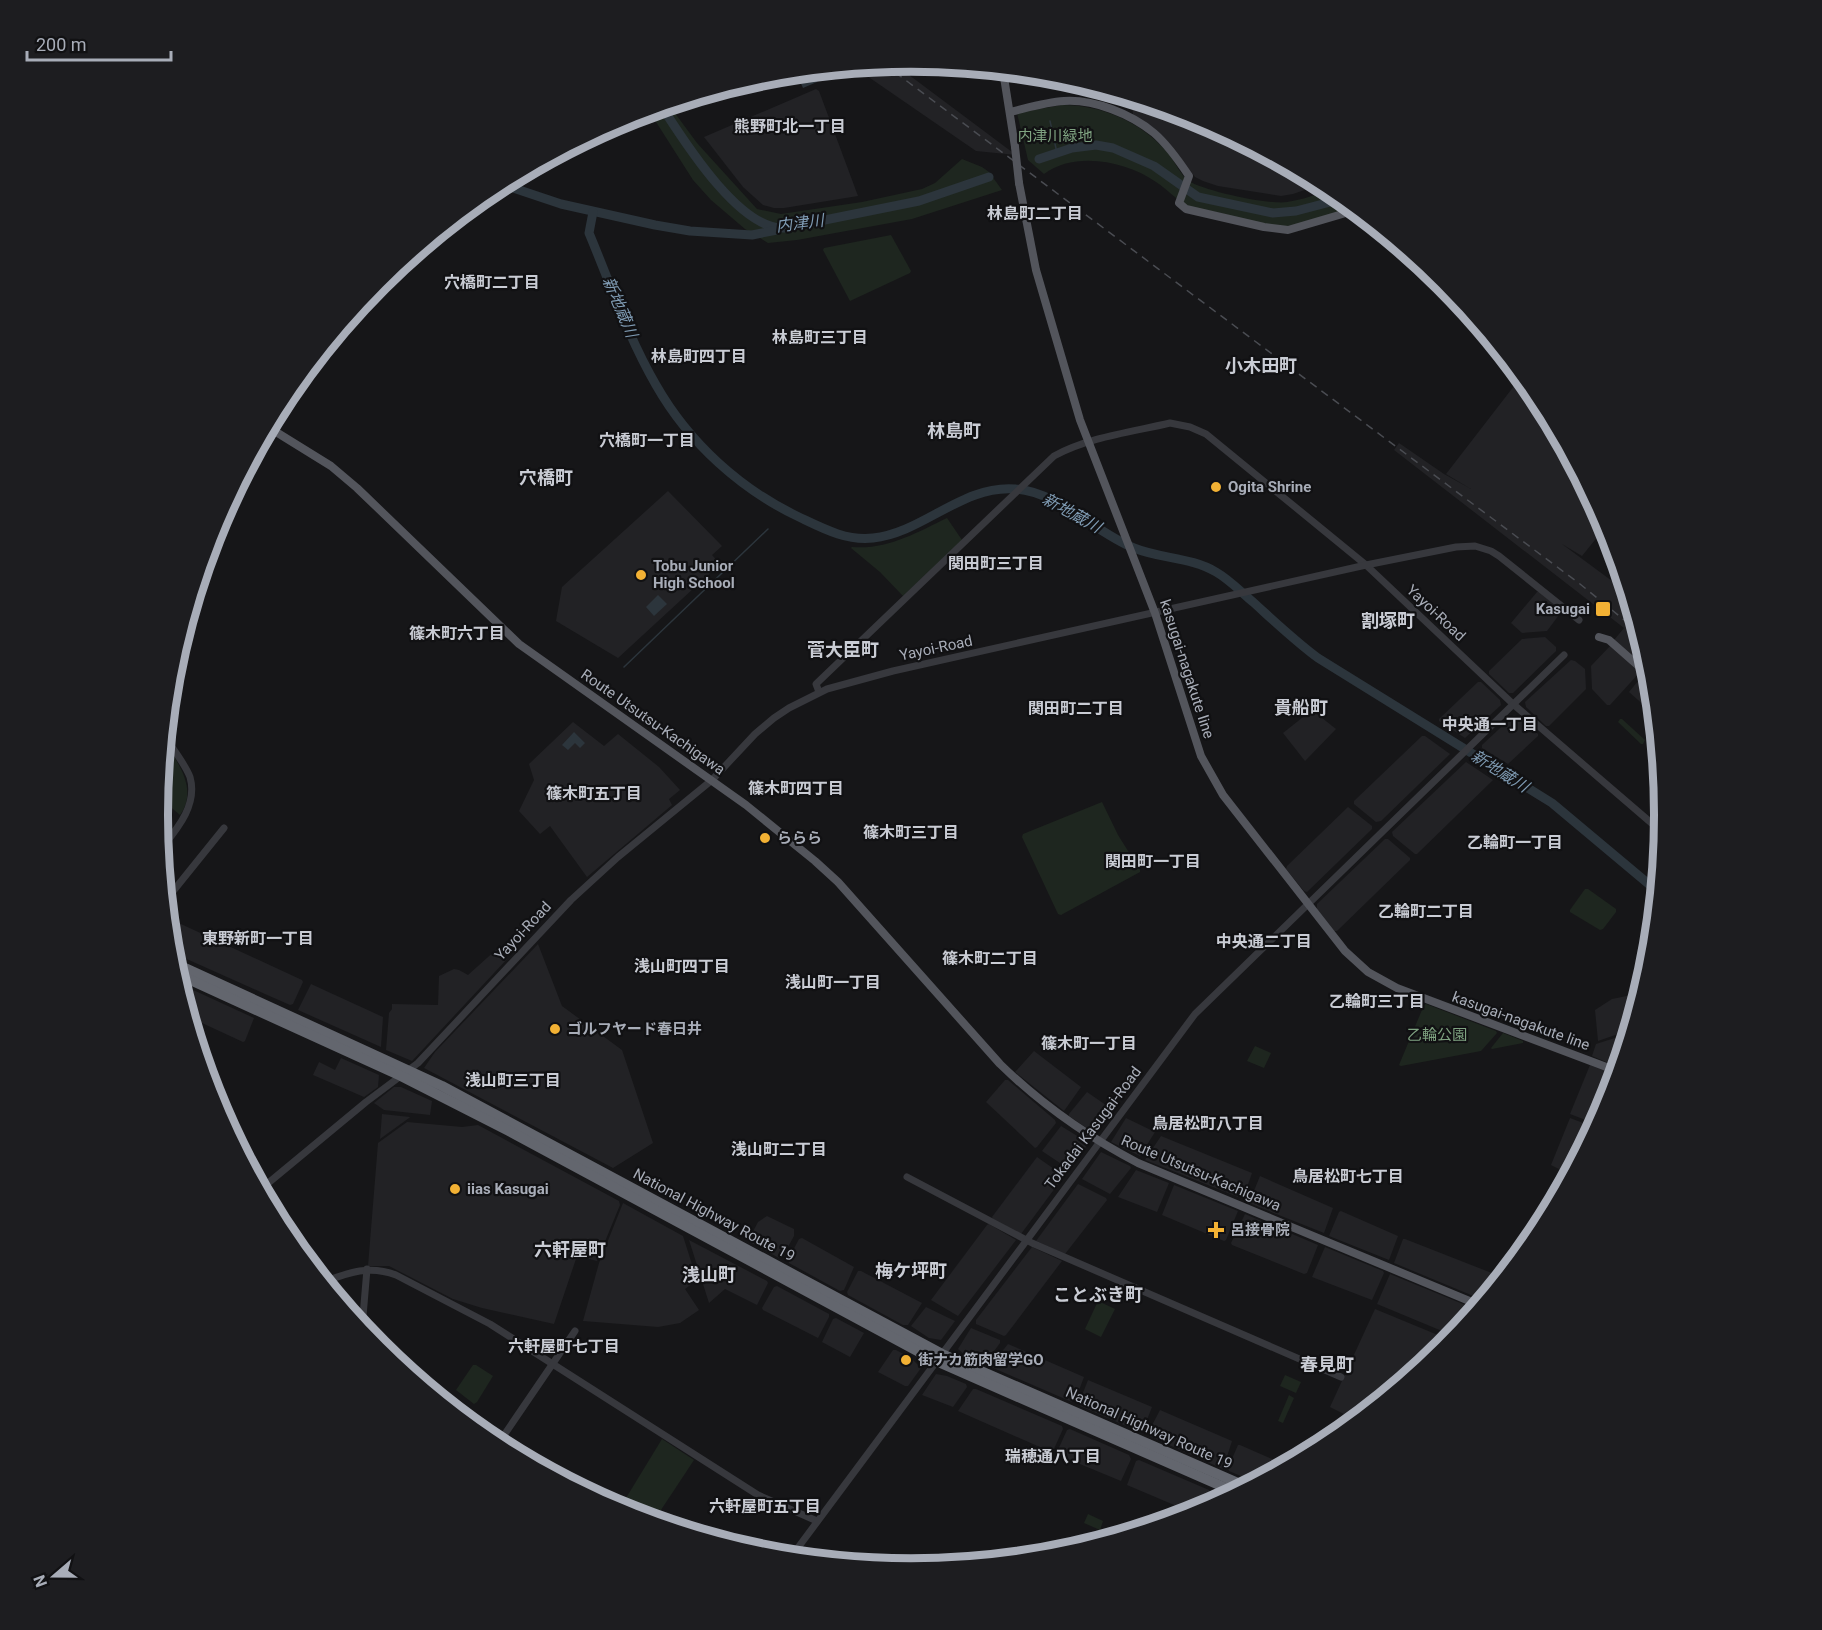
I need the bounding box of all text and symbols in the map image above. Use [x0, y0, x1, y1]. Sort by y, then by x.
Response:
scale bar [27, 24, 171, 62]
text: 200 m [36, 34, 87, 55]
district label: 熊野町北一丁目 [734, 117, 846, 136]
park label: 内津川緑地 [1017, 127, 1093, 145]
district label: 林島町二丁目 [987, 204, 1083, 223]
water label: 内津川 [775, 210, 827, 235]
district label: 穴橋町二丁目 [444, 273, 540, 292]
water label: 新地蔵川 [599, 274, 642, 342]
district label: 林島町三丁目 [772, 328, 868, 347]
district label: 林島町四丁目 [651, 347, 747, 366]
district label: 小木田町 [1225, 355, 1297, 376]
district label: 林島町 [927, 420, 981, 441]
district label: 穴橋町一丁目 [599, 431, 695, 450]
district label: 穴橋町 [519, 467, 573, 488]
place label: Ogita Shrine [1228, 478, 1311, 496]
marker: Ogita Shrine [1209, 480, 1223, 494]
water label: 新地蔵川 [1039, 489, 1106, 538]
district label: 関田町三丁目 [948, 554, 1044, 573]
place label: Tobu Junior High School [653, 557, 735, 592]
marker: Tobu Junior High School [634, 568, 648, 582]
street label: Yayoi-Road [1403, 581, 1469, 645]
street label: kasugai-nagakute line [1156, 597, 1218, 741]
place label: Kasugai [1536, 600, 1590, 618]
marker: Kasugai [1594, 600, 1612, 618]
district label: 割塚町 [1361, 610, 1415, 631]
district label: 篠木町六丁目 [409, 624, 505, 643]
street label: Yayoi-Road [898, 631, 974, 665]
district label: 菅大臣町 [807, 639, 879, 660]
street label: Route Utsutsu-Kachigawa [578, 665, 728, 779]
district label: 貴船町 [1274, 697, 1328, 718]
district label: 関田町二丁目 [1028, 699, 1124, 718]
district label: 中央通一丁目 [1442, 715, 1538, 734]
water label: 新地蔵川 [1468, 746, 1534, 797]
district label: 篠木町四丁目 [748, 779, 844, 798]
district label: 篠木町五丁目 [546, 784, 642, 803]
district label: 篠木町三丁目 [863, 823, 959, 842]
place label: ららら [777, 829, 822, 847]
marker: ららら [758, 831, 772, 845]
district label: 乙輪町一丁目 [1467, 833, 1563, 852]
district label: 関田町一丁目 [1105, 852, 1201, 871]
street label: Yayoi-Road [491, 898, 555, 964]
district label: 乙輪町二丁目 [1378, 902, 1474, 921]
district label: 東野新町一丁目 [202, 929, 314, 948]
district label: 中央通二丁目 [1216, 932, 1312, 951]
district label: 篠木町二丁目 [942, 949, 1038, 968]
district label: 浅山町四丁目 [634, 957, 730, 976]
district label: 浅山町一丁目 [785, 973, 881, 992]
street label: kasugai-nagakute line [1450, 988, 1592, 1054]
district label: 乙輪町三丁目 [1329, 992, 1425, 1011]
place label: ゴルフヤード春日井 [567, 1020, 702, 1038]
marker: ゴルフヤード春日井 [548, 1022, 562, 1036]
park label: 乙輪公園 [1407, 1026, 1467, 1044]
district label: 篠木町一丁目 [1041, 1034, 1137, 1053]
street label: Tokadai Kasugai-Road [1041, 1063, 1145, 1193]
district label: 浅山町三丁目 [465, 1071, 561, 1090]
district label: 鳥居松町八丁目 [1152, 1114, 1264, 1133]
street label: Route Utsutsu-Kachigawa [1118, 1131, 1284, 1215]
district label: 浅山町二丁目 [731, 1140, 827, 1159]
street label: National Highway Route 19 [630, 1165, 798, 1265]
district label: 鳥居松町七丁目 [1292, 1167, 1404, 1186]
place label: iias Kasugai [467, 1180, 549, 1198]
marker: iias Kasugai [448, 1182, 462, 1196]
marker: 呂接骨院 [1207, 1221, 1225, 1239]
place label: 呂接骨院 [1230, 1221, 1290, 1239]
district label: 六軒屋町 [534, 1239, 606, 1260]
district label: 梅ケ坪町 [875, 1260, 947, 1281]
district label: 浅山町 [682, 1264, 736, 1285]
district label: ことぶき町 [1053, 1284, 1143, 1305]
district label: 六軒屋町七丁目 [508, 1337, 620, 1356]
place label: 街ナカ筋肉留学GO [918, 1351, 1044, 1369]
marker: 街ナカ筋肉留学GO [899, 1353, 913, 1367]
district label: 春見町 [1300, 1354, 1354, 1375]
street label: National Highway Route 19 [1063, 1383, 1235, 1473]
district label: 瑞穂通八丁目 [1005, 1447, 1101, 1466]
district label: 六軒屋町五丁目 [709, 1497, 821, 1516]
north arrow [24, 1546, 84, 1606]
text: N [30, 1572, 51, 1590]

